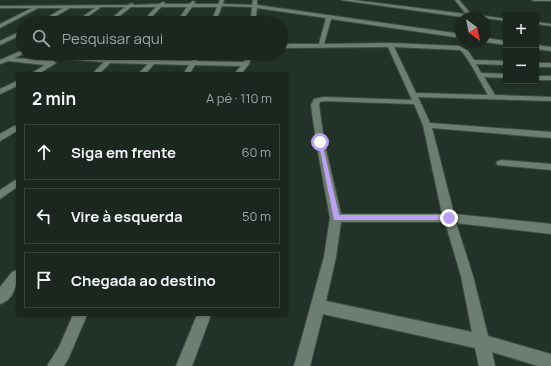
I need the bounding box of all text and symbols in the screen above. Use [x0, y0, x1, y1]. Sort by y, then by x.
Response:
north arrow [455, 12, 491, 48]
map controls [503, 12, 539, 84]
button: + [503, 12, 539, 48]
search box [16, 16, 288, 60]
icon: search [30, 27, 52, 49]
text: Pesquisar aqui [62, 28, 163, 49]
button: − [503, 48, 539, 84]
text: 2 min [32, 87, 76, 110]
text: A pé · 110 m [206, 89, 272, 107]
route start [311, 133, 329, 151]
icon: ahead [33, 141, 55, 163]
text: Siga em frente [71, 142, 176, 163]
text: 60 m [241, 143, 271, 161]
icon: left [33, 205, 55, 227]
text: Vire à esquerda [71, 206, 183, 227]
text: 50 m [242, 207, 271, 225]
route end [440, 209, 458, 227]
icon: arrive [33, 269, 55, 291]
text: Chegada ao destino [71, 270, 216, 291]

